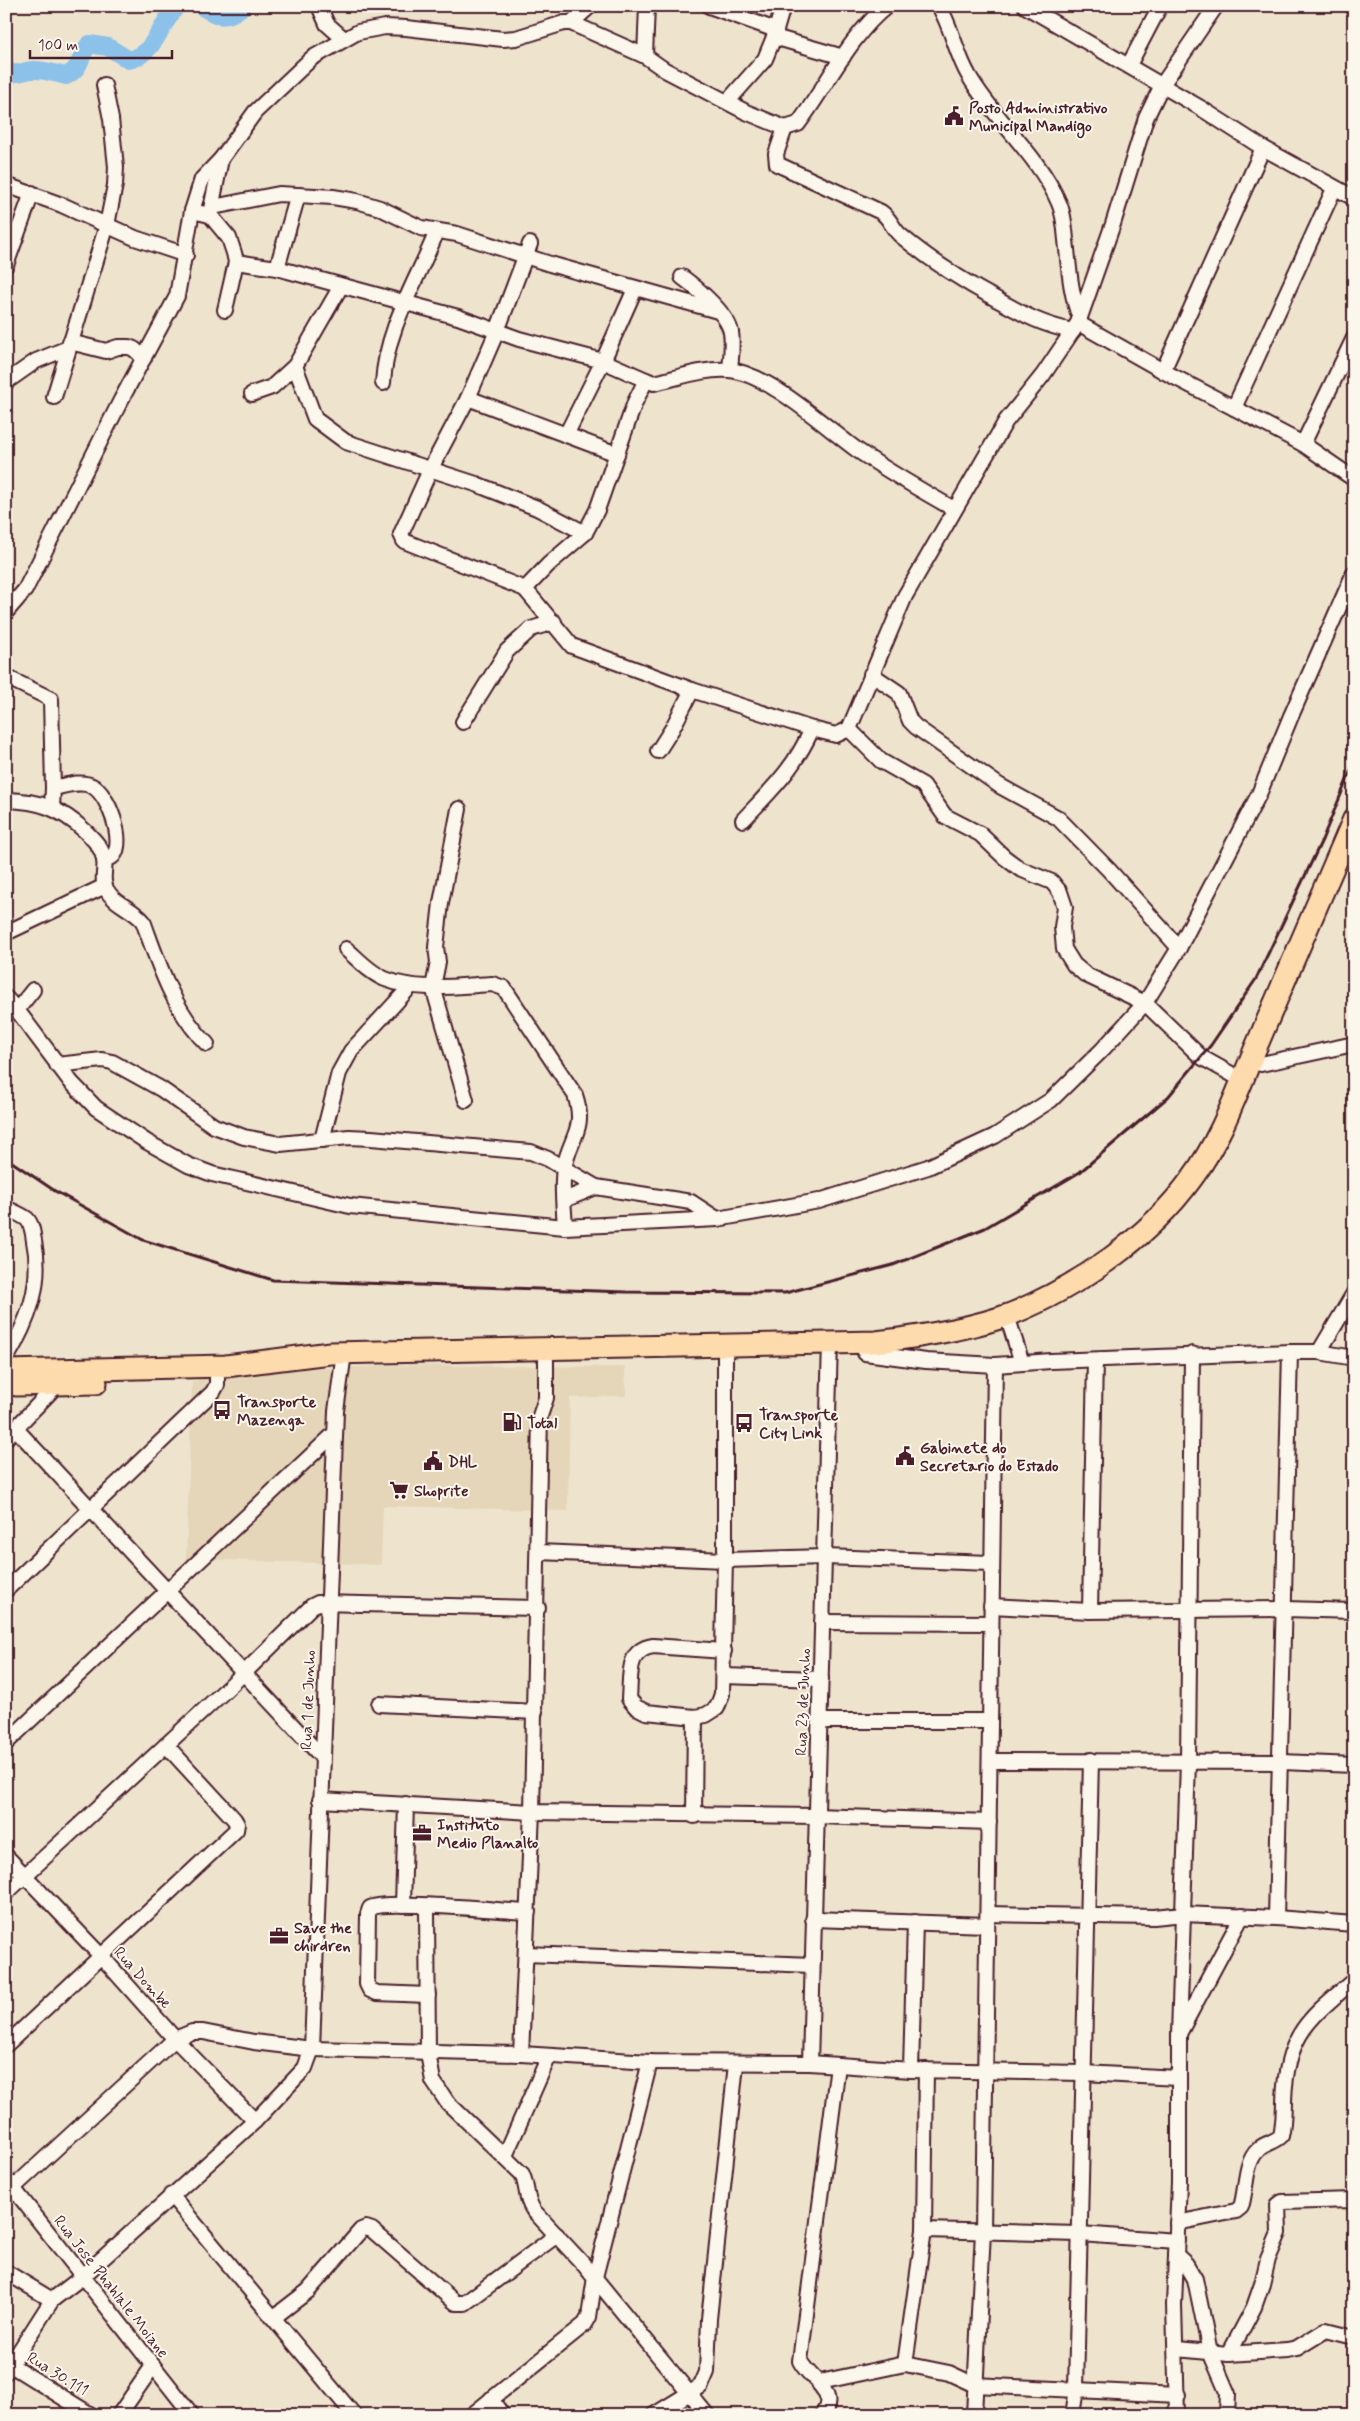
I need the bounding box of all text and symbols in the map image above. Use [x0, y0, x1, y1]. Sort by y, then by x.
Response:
scale bar [30, 28, 172, 60]
text: 100 m [38, 36, 78, 56]
place label: Posto Administrativo Municipal Mandigo [969, 98, 1108, 139]
public building icon: Posto Administrativo Municipal Mandigo [943, 105, 965, 127]
place label: Transporte Mazenga [237, 1392, 317, 1432]
bus stop icon: Transporte Mazenga [211, 1399, 233, 1421]
place label: Transporte City Link [759, 1405, 839, 1444]
fuel station icon: Total [501, 1411, 523, 1433]
bus stop icon: Transporte City Link [733, 1412, 755, 1434]
place label: Total [527, 1413, 557, 1434]
place label: Gabinete do Secretario do Estado [920, 1438, 1059, 1477]
public building icon: Gabinete do Secretario do Estado [894, 1445, 916, 1467]
public building icon: DHL [422, 1450, 444, 1472]
place label: DHL [448, 1452, 478, 1473]
supermarket icon: Shoprite [388, 1479, 410, 1501]
place label: Shoprite [414, 1481, 468, 1502]
street label: Rua 23 de Junho [791, 1648, 816, 1756]
street label: Rua 1 de Junho [296, 1650, 321, 1750]
place label: Instituto Medio Planalto [437, 1815, 538, 1854]
office icon: Instituto Medio Planalto [411, 1822, 433, 1844]
place label: Save the chirdren [293, 1918, 352, 1957]
office icon: Save the chirdren [268, 1925, 290, 1947]
street label: Rua Dombe [108, 1943, 176, 2014]
street label: Rua Jose Phahlale Moiane [49, 2211, 173, 2363]
street label: Rua 30.111 [23, 2347, 92, 2401]

